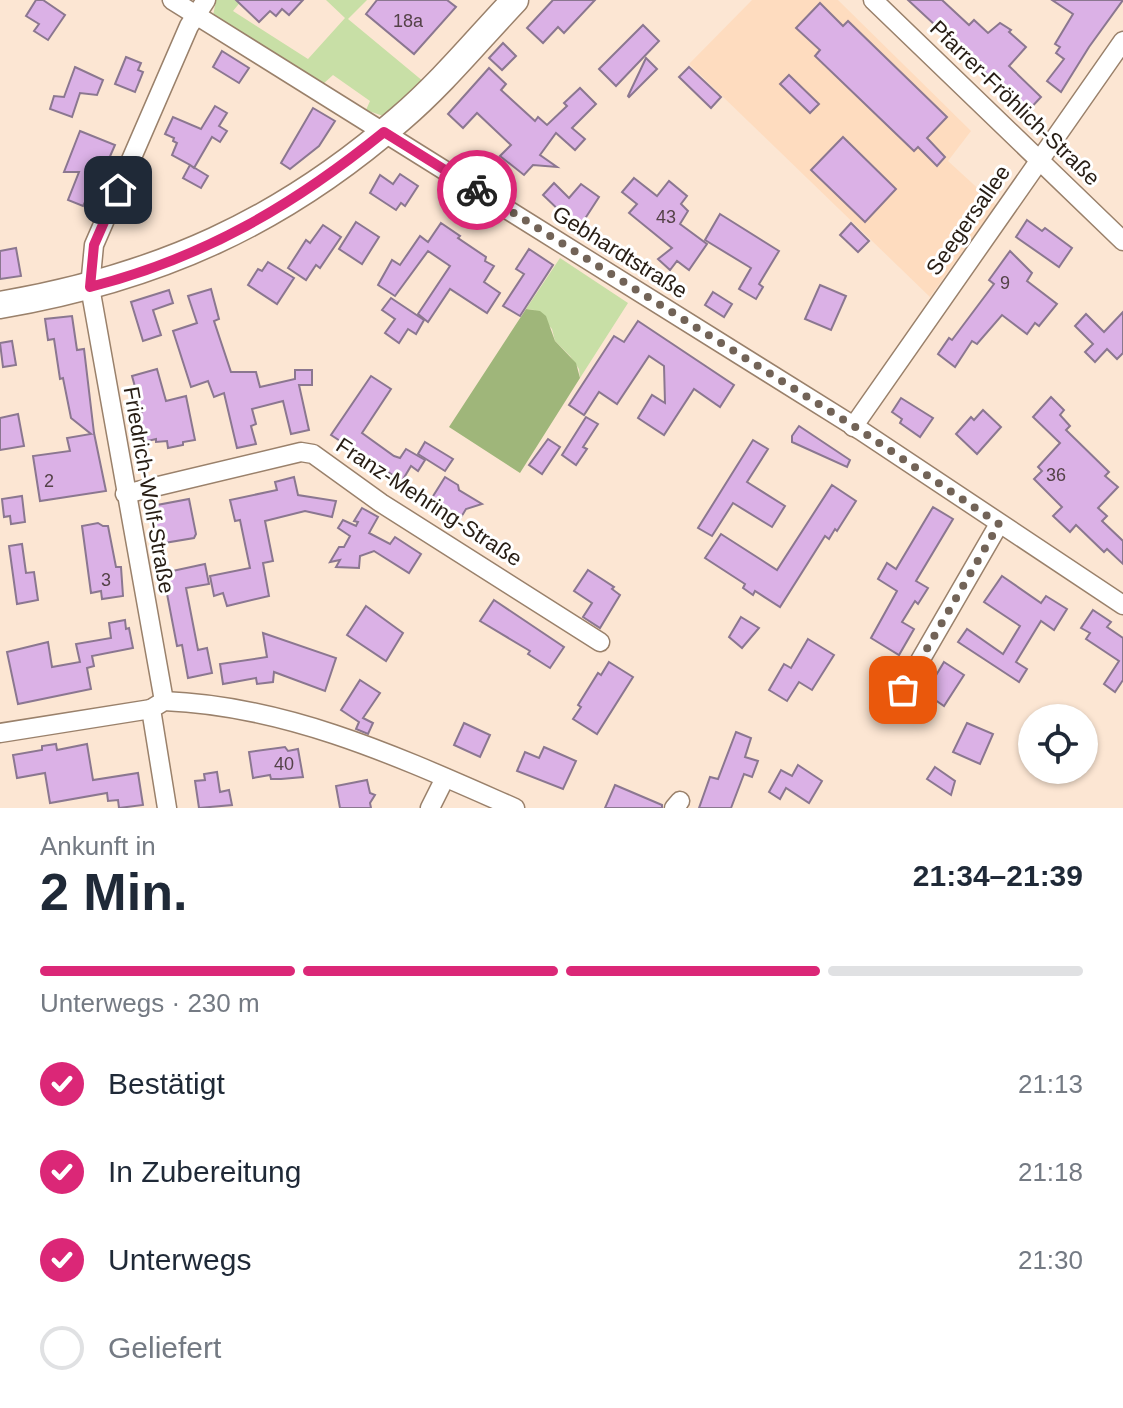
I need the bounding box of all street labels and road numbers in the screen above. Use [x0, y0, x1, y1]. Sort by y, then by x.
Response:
street label: Pfarrer-Fröhlich-Straße [925, 15, 1105, 191]
street label: Seegersallee [921, 160, 1015, 280]
street label: Gebhardtstraße [548, 201, 692, 303]
street label: Friedrich-Wolf-Straße [118, 384, 180, 596]
street label: Franz-Mehring-Straße [331, 433, 527, 571]

